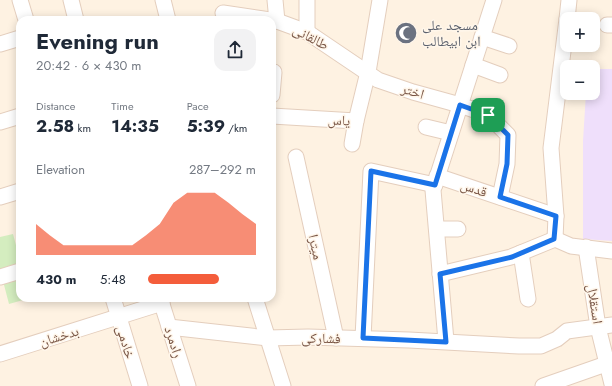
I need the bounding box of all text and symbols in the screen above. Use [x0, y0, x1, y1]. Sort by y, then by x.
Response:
map controls [560, 12, 600, 100]
button: + [560, 12, 600, 52]
place label: مسجد علی ابن ابیطالب [422, 15, 481, 51]
street label: طالقانی [289, 19, 333, 55]
mosque icon: مسجد علی ابن ابیطالب [393, 20, 419, 46]
text: Evening run [36, 25, 159, 57]
button: share [214, 29, 256, 71]
text: 20:42 · 6 × 430 m [36, 56, 141, 75]
button: − [560, 60, 600, 100]
street label: اختر [398, 78, 427, 104]
text: Distance [36, 98, 75, 114]
text: Time [111, 98, 134, 114]
text: Pace [187, 98, 209, 114]
pin [471, 98, 505, 132]
icon: arrive [477, 104, 499, 126]
street label: یاس [327, 110, 351, 130]
text: 2.58 [36, 114, 74, 138]
text: 14:35 [111, 114, 159, 138]
text: 5:39 [187, 114, 225, 138]
text: km [74, 120, 91, 136]
text: /km [225, 120, 247, 136]
text: Elevation [36, 160, 85, 179]
text: 287–292 m [189, 160, 256, 179]
street label: قدس [458, 174, 490, 202]
street label: میترا [304, 232, 328, 262]
text: 430 m [36, 270, 76, 289]
text: 5:48 [100, 270, 126, 289]
street label: استقلال [582, 283, 608, 325]
street label: بدخشان [37, 320, 81, 351]
street label: خادمی [111, 323, 141, 361]
street label: رادمرد [159, 324, 189, 360]
street label: فشارکی [301, 328, 341, 348]

